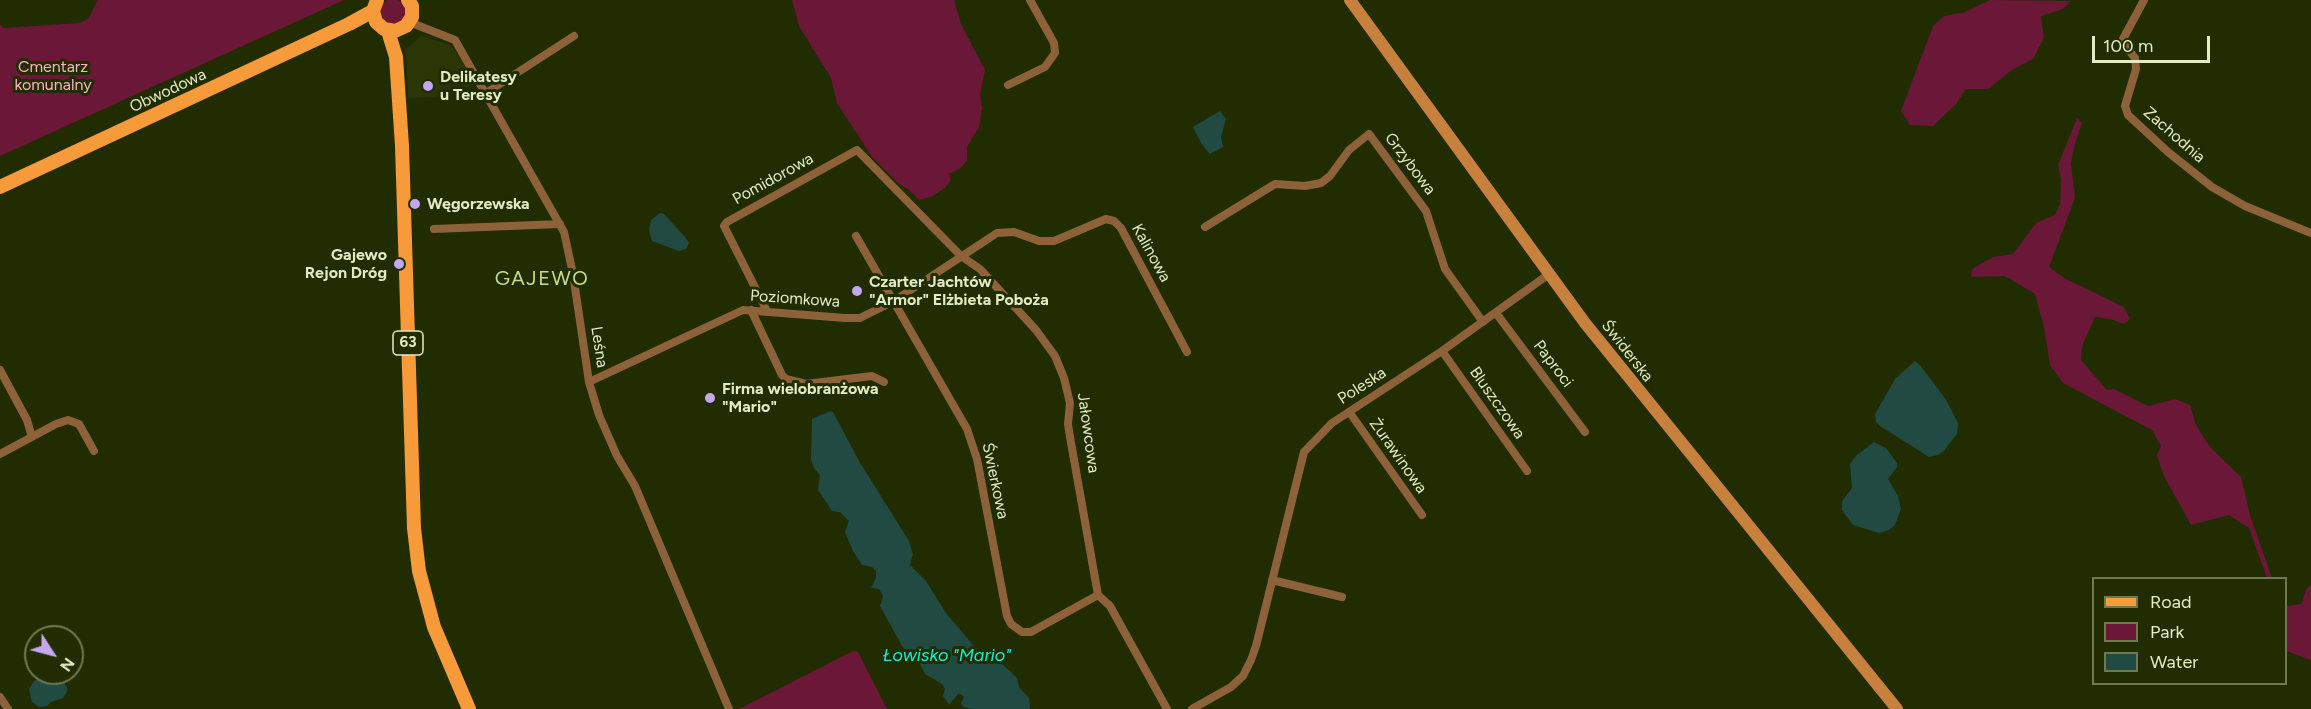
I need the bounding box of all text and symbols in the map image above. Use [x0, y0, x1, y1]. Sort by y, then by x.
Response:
scale bar [2095, 24, 2214, 62]
text: 100 m [2103, 35, 2153, 57]
park label: Cmentarz komunalny [14, 57, 92, 95]
street label: Obwodowa [127, 65, 209, 117]
place label: Delikatesy u Teresy [440, 67, 517, 105]
marker: Delikatesy u Teresy [421, 79, 435, 93]
street label: Zachodnia [2139, 103, 2209, 167]
street label: Grzybowa [1380, 129, 1440, 199]
street label: Pomidorowa [729, 149, 817, 209]
place label: Węgorzewska [427, 194, 530, 214]
marker: Węgorzewska [408, 197, 422, 211]
street label: Kalinowa [1127, 221, 1175, 285]
place label: Gajewo Rejon Dróg [305, 245, 387, 283]
marker: Gajewo Rejon Dróg [392, 257, 406, 271]
district label: GAJEWO [495, 267, 589, 291]
place label: Czarter Jachtów "Armor" Elżbieta Poboża [869, 272, 1049, 310]
marker: Czarter Jachtów "Armor" Elżbieta Poboża [850, 284, 864, 298]
street label: Poziomkowa [749, 286, 841, 312]
street label: Świderska [1597, 316, 1657, 386]
street label: Leśna [586, 325, 612, 369]
road number: 63 [393, 331, 423, 355]
street label: Paproci [1529, 337, 1577, 391]
street label: Poleska [1334, 363, 1390, 409]
street label: Bluszczowa [1465, 363, 1529, 443]
place label: Firma wielobranżowa "Mario" [722, 379, 878, 417]
marker: Firma wielobranżowa "Mario" [703, 391, 717, 405]
street label: Jałowcowa [1073, 392, 1103, 474]
street label: Żurawinowa [1365, 415, 1431, 497]
street label: Świerkowa [978, 441, 1012, 521]
legend [2092, 577, 2287, 685]
text: Road [2150, 591, 2191, 613]
text: Park [2150, 621, 2184, 643]
north arrow [24, 625, 84, 685]
water label: Łowisko "Mario" [883, 645, 1011, 667]
text: Water [2150, 651, 2198, 673]
text: N [56, 654, 79, 675]

